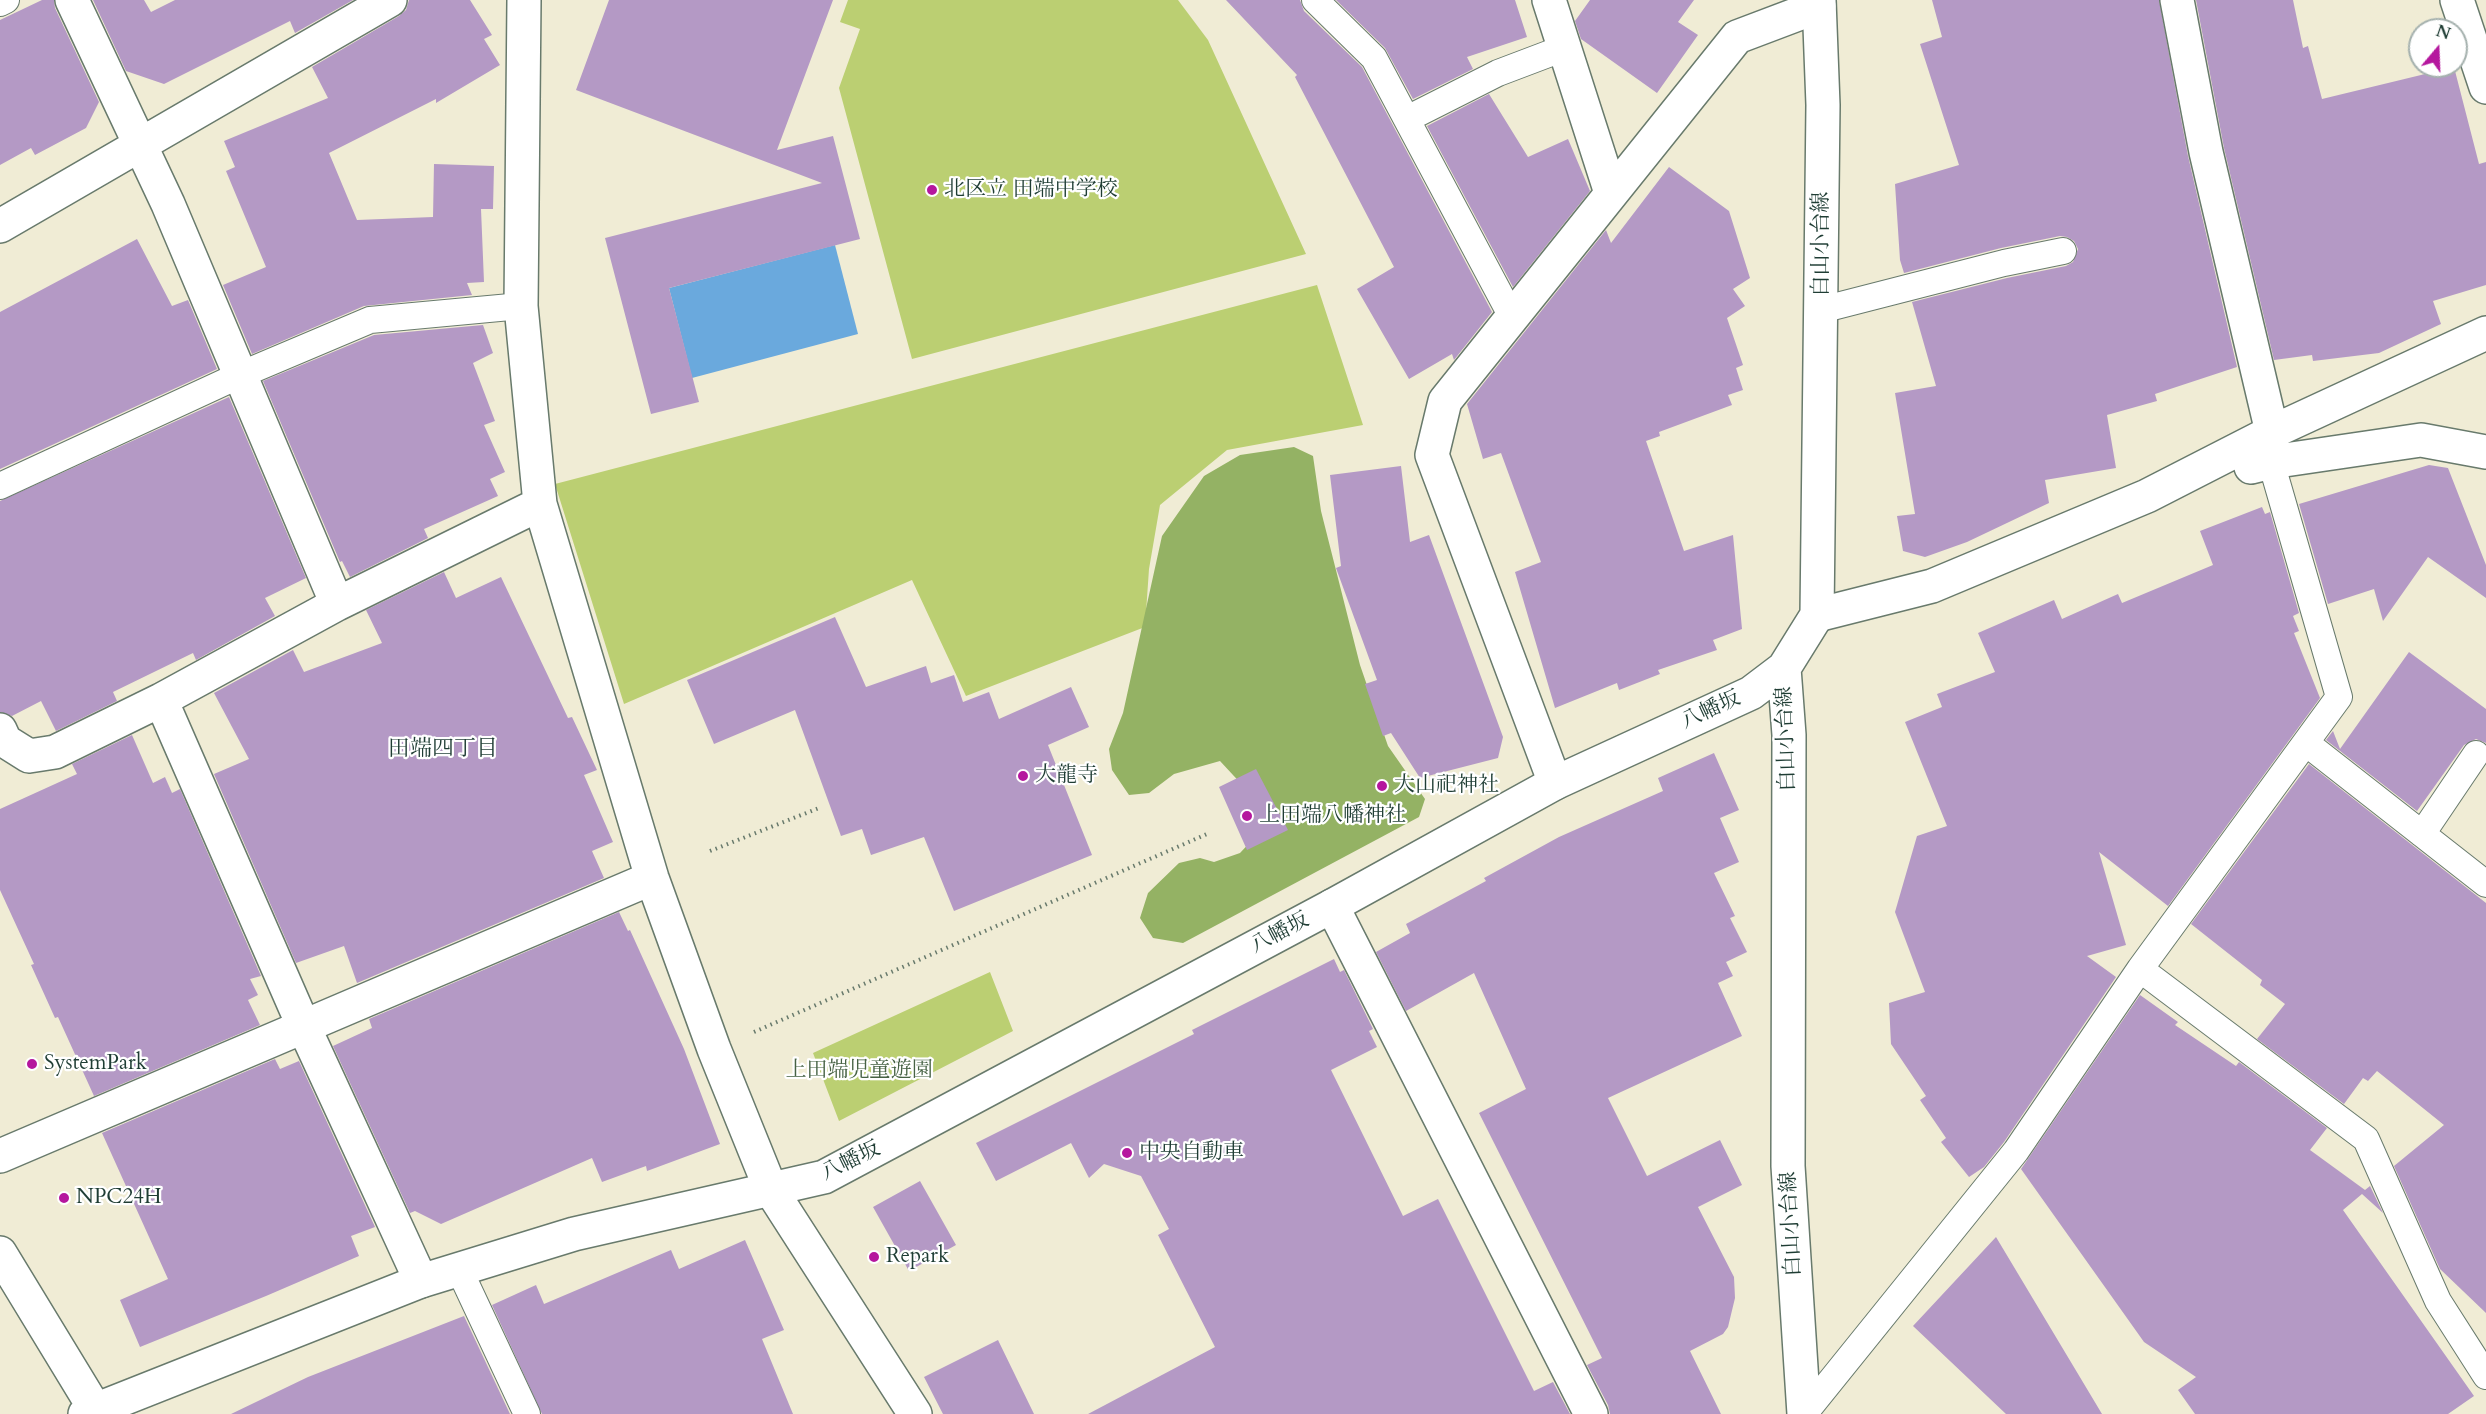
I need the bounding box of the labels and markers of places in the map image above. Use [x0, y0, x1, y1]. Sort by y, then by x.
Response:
place label: 北区立 田端中学校 [944, 177, 1118, 203]
marker: 北区立 田端中学校 [925, 183, 939, 197]
place label: 大龍寺 [1035, 763, 1098, 789]
marker: 大龍寺 [1016, 769, 1030, 783]
place label: 大山祀神社 [1394, 773, 1499, 799]
marker: 大山祀神社 [1375, 779, 1389, 793]
place label: 上田端八幡神社 [1259, 803, 1406, 829]
marker: 上田端八幡神社 [1240, 809, 1254, 823]
place label: SystemPark [44, 1051, 147, 1077]
marker: SystemPark [25, 1057, 39, 1071]
place label: 中央自動車 [1139, 1140, 1244, 1166]
marker: 中央自動車 [1120, 1146, 1134, 1160]
place label: NPC24H [76, 1185, 161, 1211]
marker: NPC24H [57, 1191, 71, 1205]
place label: Repark [886, 1244, 949, 1270]
marker: Repark [867, 1250, 881, 1264]

